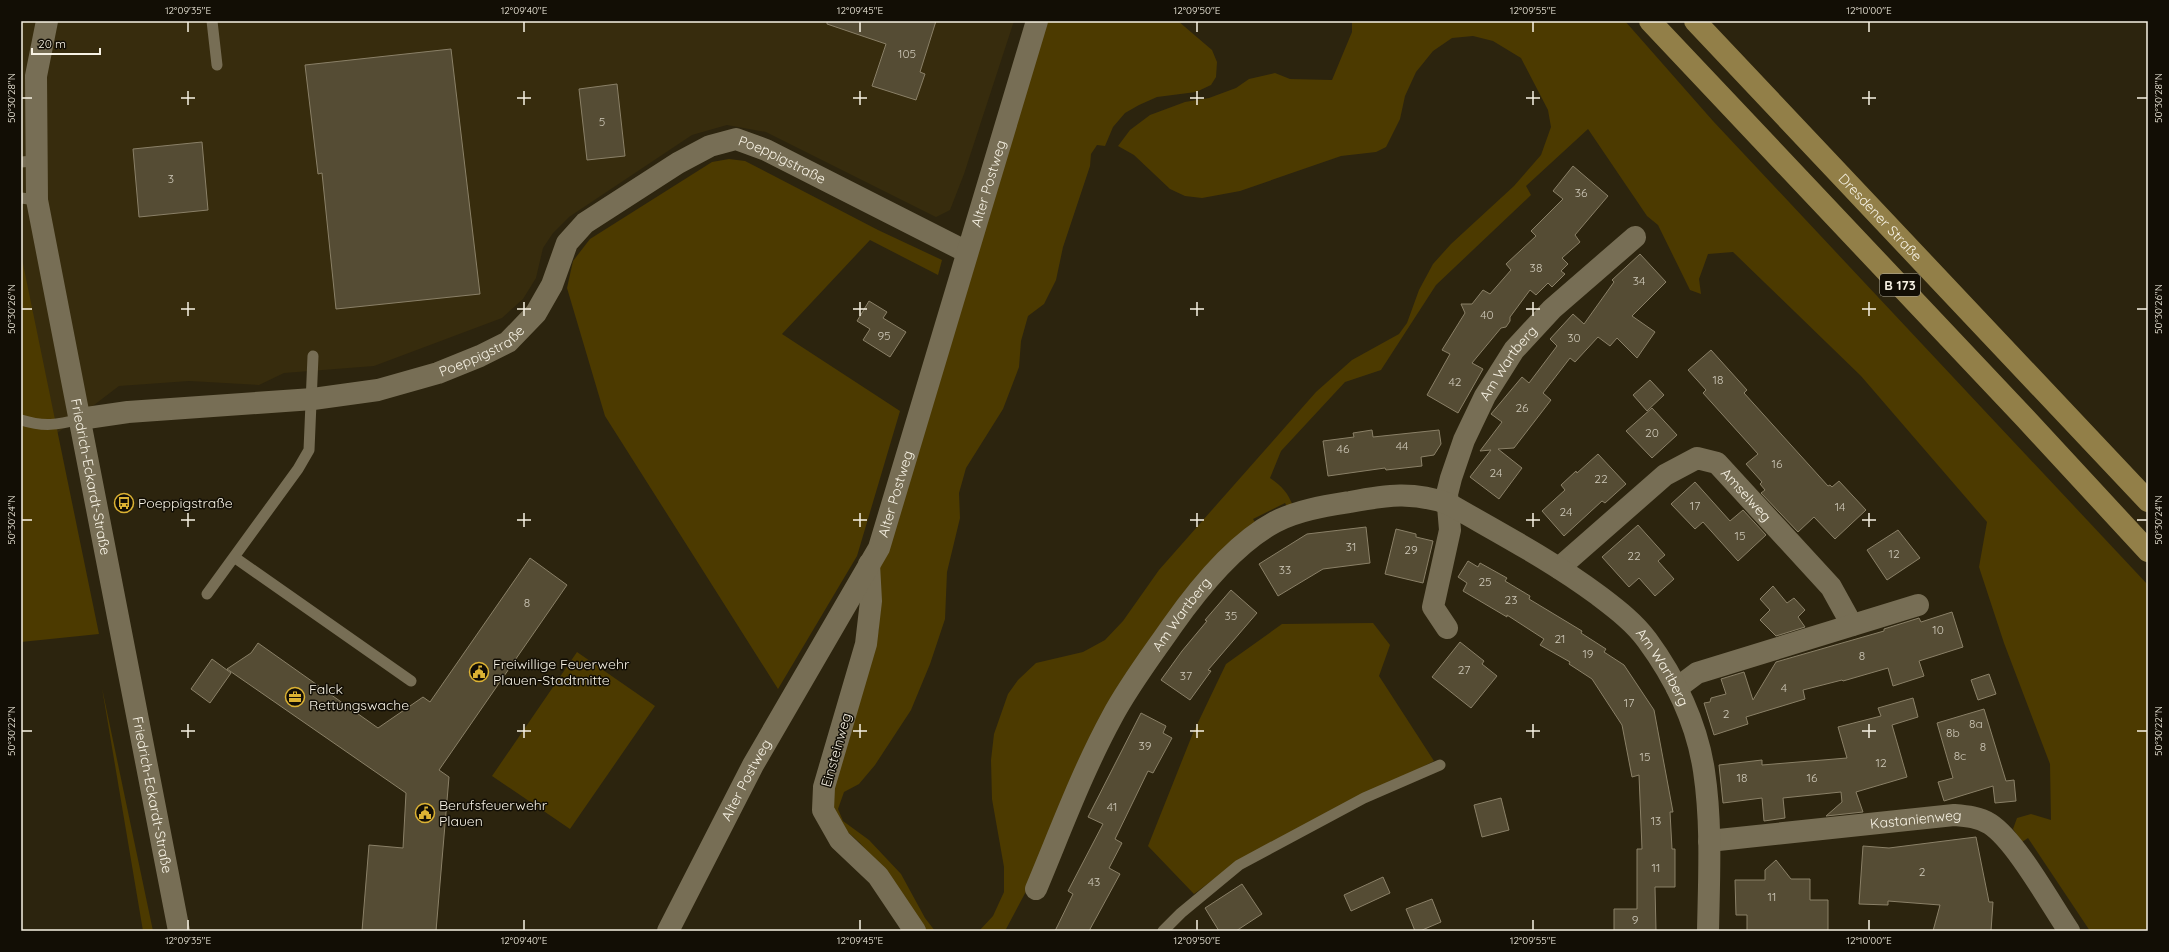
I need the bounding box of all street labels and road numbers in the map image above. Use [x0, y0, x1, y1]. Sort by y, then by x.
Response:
street label: Poeppigstraße [736, 132, 829, 188]
street label: Alter Postweg [967, 138, 1010, 229]
street label: Dresdener Straße [1835, 170, 1926, 265]
road number: B 173 [1880, 274, 1920, 296]
street label: Poeppigstraße [436, 321, 528, 381]
street label: Am Wartberg [1475, 322, 1541, 404]
street label: Friedrich-Eckardt-Straße [67, 397, 115, 557]
street label: Alter Postweg [874, 448, 917, 539]
street label: Amselweg [1717, 464, 1775, 525]
street label: Am Wartberg [1148, 574, 1215, 655]
street label: Am Wartberg [1632, 624, 1693, 709]
street label: Einsteinweg [817, 711, 855, 789]
street label: Friedrich-Eckardt-Straße [129, 715, 177, 875]
street label: Alter Postweg [717, 736, 775, 824]
street label: Kastanienweg [1869, 806, 1962, 833]

